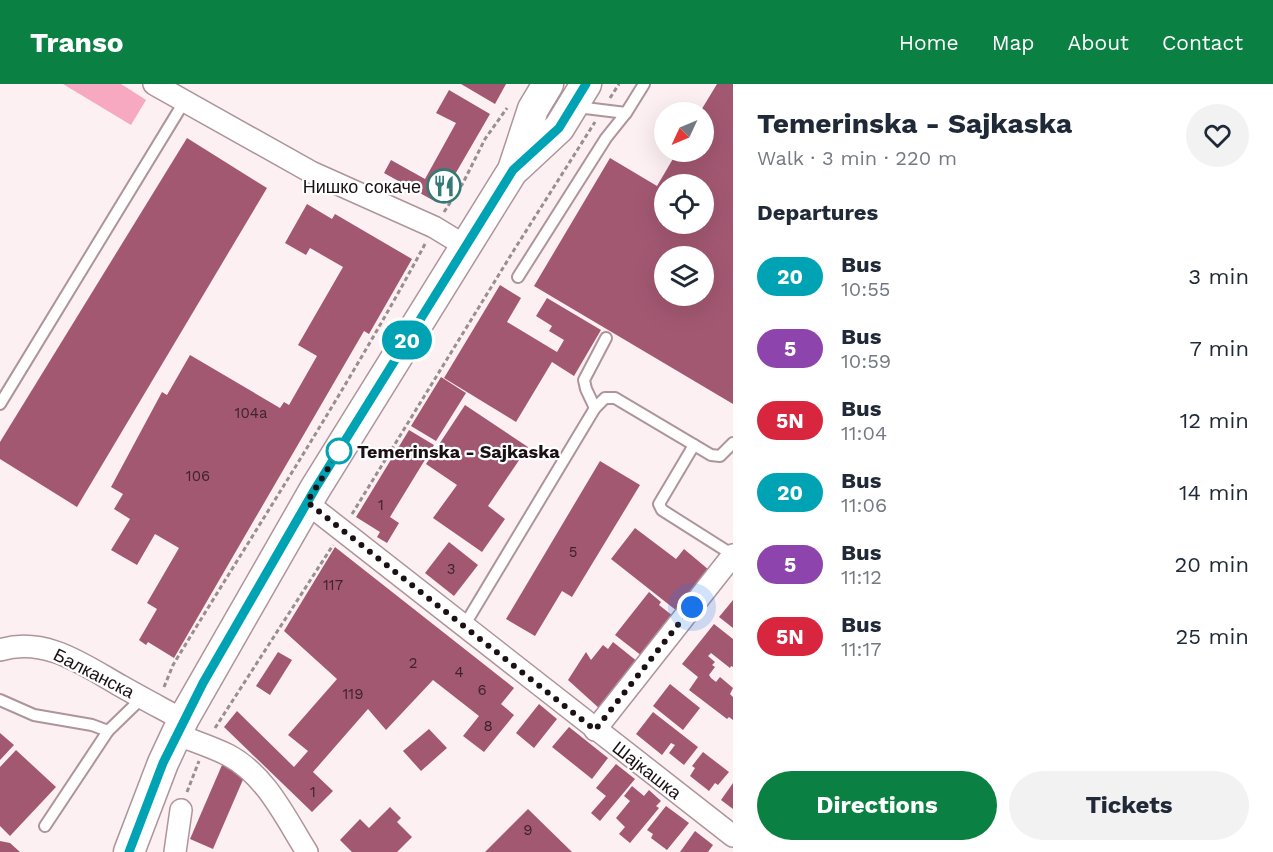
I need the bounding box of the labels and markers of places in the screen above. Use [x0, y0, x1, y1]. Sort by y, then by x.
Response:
restaurant icon: Нишко сокаче [426, 168, 462, 204]
place label: Нишко сокаче [303, 176, 421, 197]
marker: Temerinska - Sajkaska [326, 438, 352, 464]
place label: Temerinska - Sajkaska [357, 441, 560, 462]

